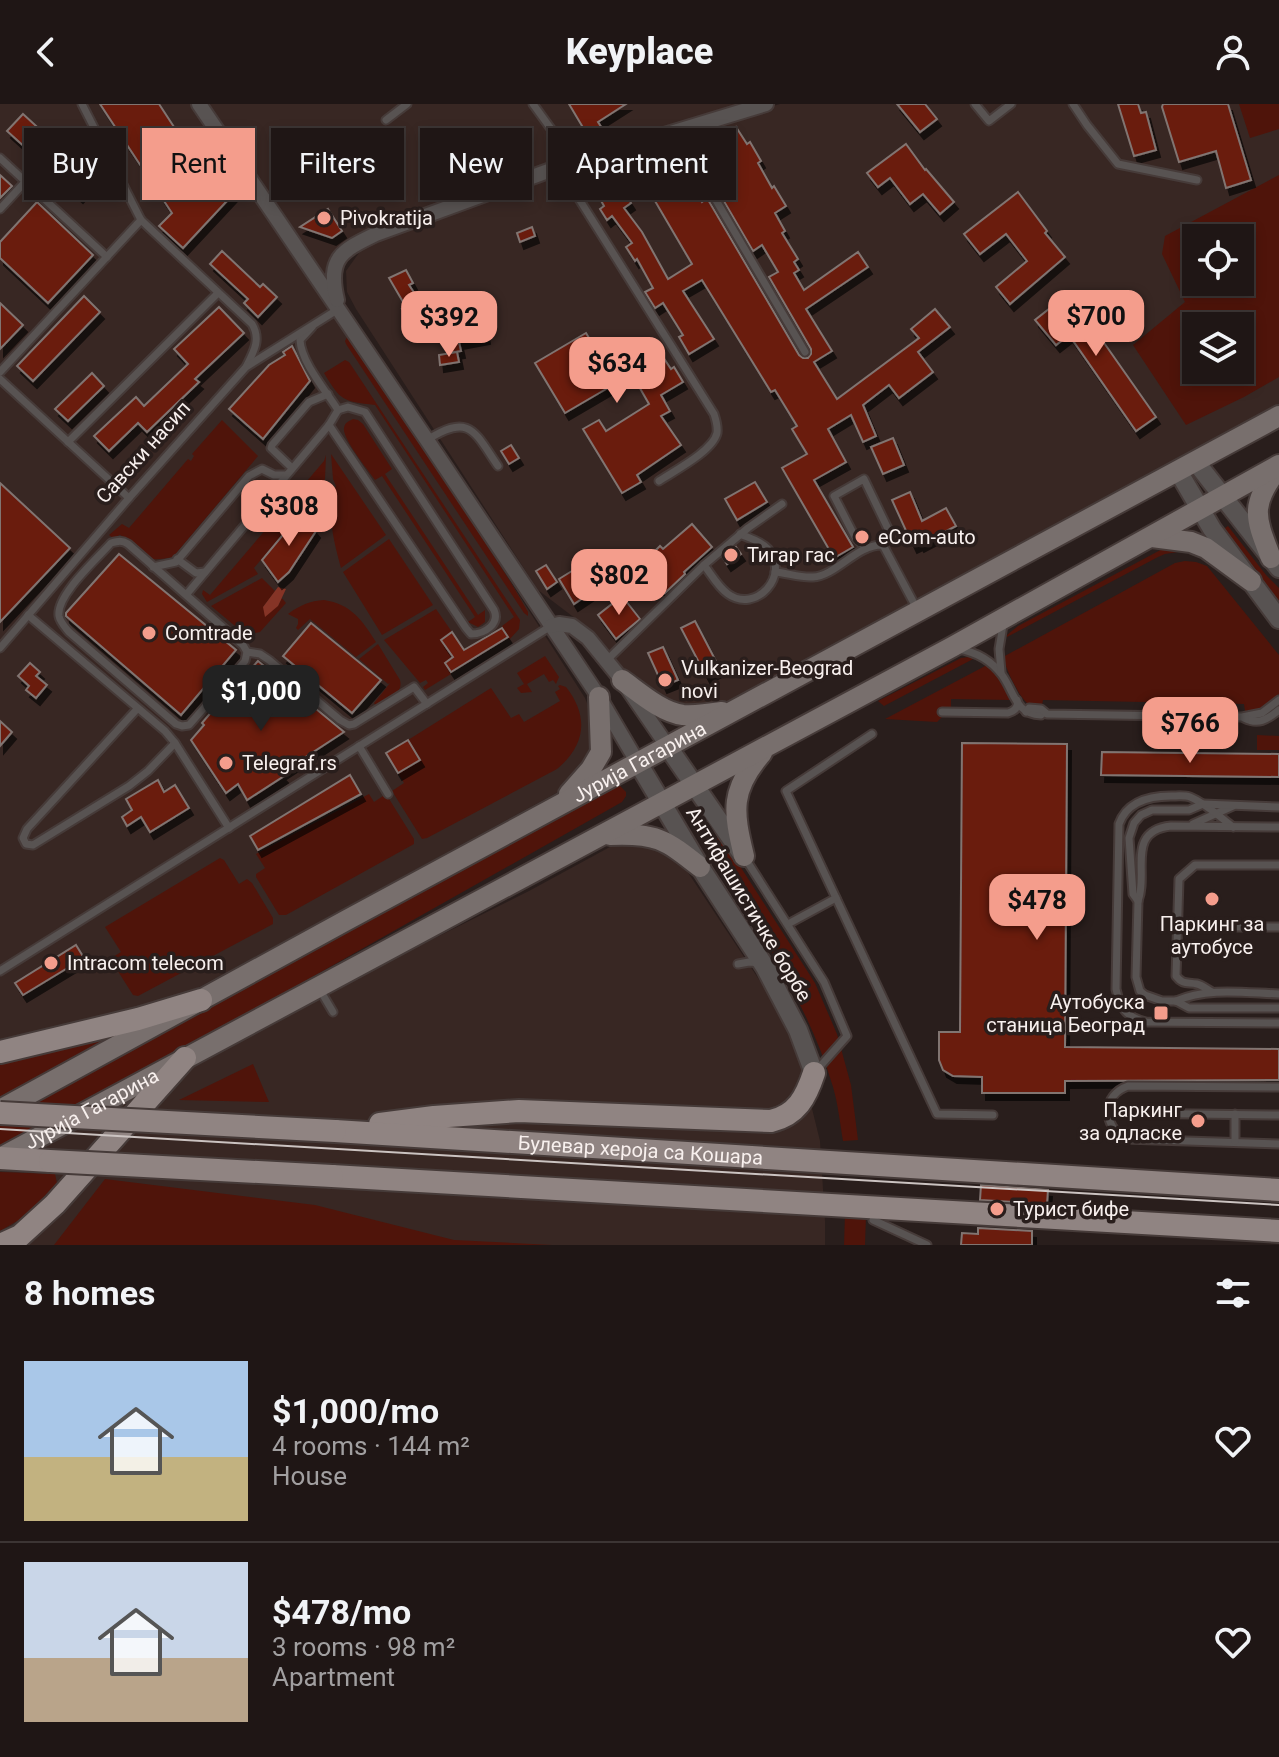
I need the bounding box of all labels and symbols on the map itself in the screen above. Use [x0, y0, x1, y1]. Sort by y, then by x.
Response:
place label: Pivokratija [340, 206, 433, 230]
marker: Pivokratija [315, 209, 333, 227]
pin: $700 [1049, 290, 1143, 358]
pin: $392 [402, 291, 496, 359]
pin: $634 [570, 337, 664, 405]
street label: Савски насип [91, 396, 195, 508]
pin: $308 [242, 480, 336, 548]
place label: eCom-auto [878, 525, 976, 549]
marker: eCom-auto [853, 528, 871, 546]
place label: Тигар гас [747, 543, 835, 567]
marker: Тигар гас [722, 546, 740, 564]
pin: $802 [572, 549, 666, 617]
place label: Comtrade [165, 621, 253, 645]
marker: Comtrade [140, 624, 158, 642]
place label: Vulkanizer-Beograd novi [681, 656, 853, 703]
pin: $1,000 [196, 665, 326, 733]
marker: Vulkanizer-Beograd novi [656, 671, 674, 689]
pin: $766 [1143, 697, 1237, 765]
street label: Јурија Гагарина [568, 716, 710, 808]
place label: Telegraf.rs [242, 751, 337, 775]
marker: Telegraf.rs [217, 754, 235, 772]
street label: Антифашистичке борбе [681, 802, 817, 1006]
pin: $478 [990, 874, 1084, 942]
marker: Паркинг за аутобусе [1203, 890, 1221, 908]
place label: Паркинг за аутобусе [1160, 912, 1264, 959]
place label: Intracom telecom [67, 951, 224, 975]
marker: Intracom telecom [42, 954, 60, 972]
place label: Аутобуска станица Београд [986, 990, 1145, 1037]
marker: Аутобуска станица Београд [1152, 1004, 1170, 1022]
street label: Јурија Гагарина [21, 1063, 163, 1154]
place label: Паркинг за одласке [1079, 1098, 1183, 1145]
marker: Паркинг за одласке [1189, 1112, 1207, 1130]
street label: Булевар хероја са Кошара [517, 1130, 764, 1170]
place label: Турист бифе [1013, 1197, 1129, 1221]
marker: Турист бифе [988, 1200, 1006, 1218]

